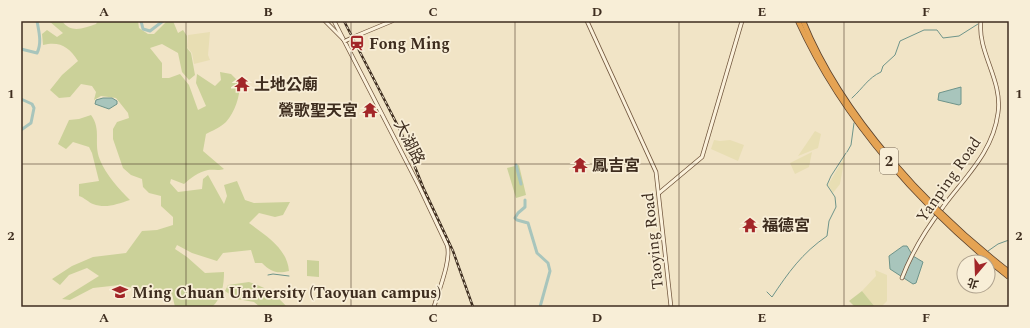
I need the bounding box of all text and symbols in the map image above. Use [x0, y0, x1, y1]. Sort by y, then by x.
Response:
text: A [99, 2, 109, 22]
text: B [263, 2, 273, 22]
text: C [428, 2, 438, 22]
text: D [592, 2, 602, 22]
text: E [758, 2, 767, 22]
text: F [922, 2, 930, 22]
place label: Fong Ming [369, 32, 450, 56]
station icon: Fong Ming [348, 34, 366, 52]
place label: 土地公廟 [254, 73, 318, 97]
temple icon: 土地公廟 [233, 75, 251, 93]
text: 1 [7, 84, 15, 104]
text: 1 [1015, 84, 1023, 104]
place label: 鶯歌聖天宮 [278, 99, 358, 123]
temple icon: 鶯歌聖天宮 [361, 101, 379, 119]
street label: 大湖路 [388, 116, 431, 169]
street label: Yanping Road [910, 132, 987, 227]
road number: 2 [880, 148, 898, 174]
place label: 鳳吉宮 [592, 154, 640, 178]
temple icon: 鳳吉宮 [571, 156, 589, 174]
street label: Taoying Road [636, 191, 670, 291]
place label: 福德宮 [762, 214, 810, 238]
temple icon: 福德宮 [741, 216, 759, 234]
text: 2 [7, 226, 15, 246]
text: 2 [1015, 226, 1023, 246]
north arrow [956, 254, 996, 294]
text: 北 [965, 273, 981, 293]
place label: Ming Chuan University (Taoyuan campus) [132, 281, 441, 305]
school or university icon: Ming Chuan University (Taoyuan campus) [111, 283, 129, 301]
text: A [99, 308, 109, 328]
text: B [263, 308, 273, 328]
text: C [428, 308, 438, 328]
text: D [592, 308, 602, 328]
text: E [758, 308, 767, 328]
text: F [922, 308, 930, 328]

